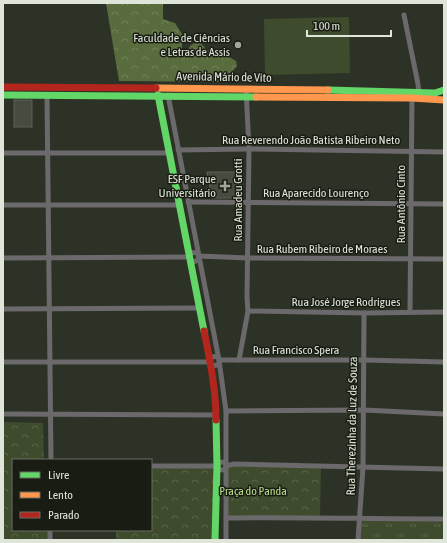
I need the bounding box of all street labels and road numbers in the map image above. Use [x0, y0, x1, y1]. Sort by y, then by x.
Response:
street label: Avenida Mário de Vito [176, 69, 272, 85]
street label: Rua Reverendo João Batista Ribeiro Neto [222, 133, 400, 147]
street label: Rua Amadeu Grotti [231, 159, 245, 241]
street label: Rua Antônio Cinto [394, 164, 408, 243]
street label: Rua Aparecido Lourenço [263, 186, 369, 200]
street label: Rua Rubem Ribeiro de Moraes [257, 242, 387, 256]
street label: Rua José Jorge Rodrigues [292, 295, 400, 309]
street label: Rua Francisco Spera [253, 343, 339, 357]
street label: Rua Therezinha da Luz de Souza [344, 357, 360, 495]

